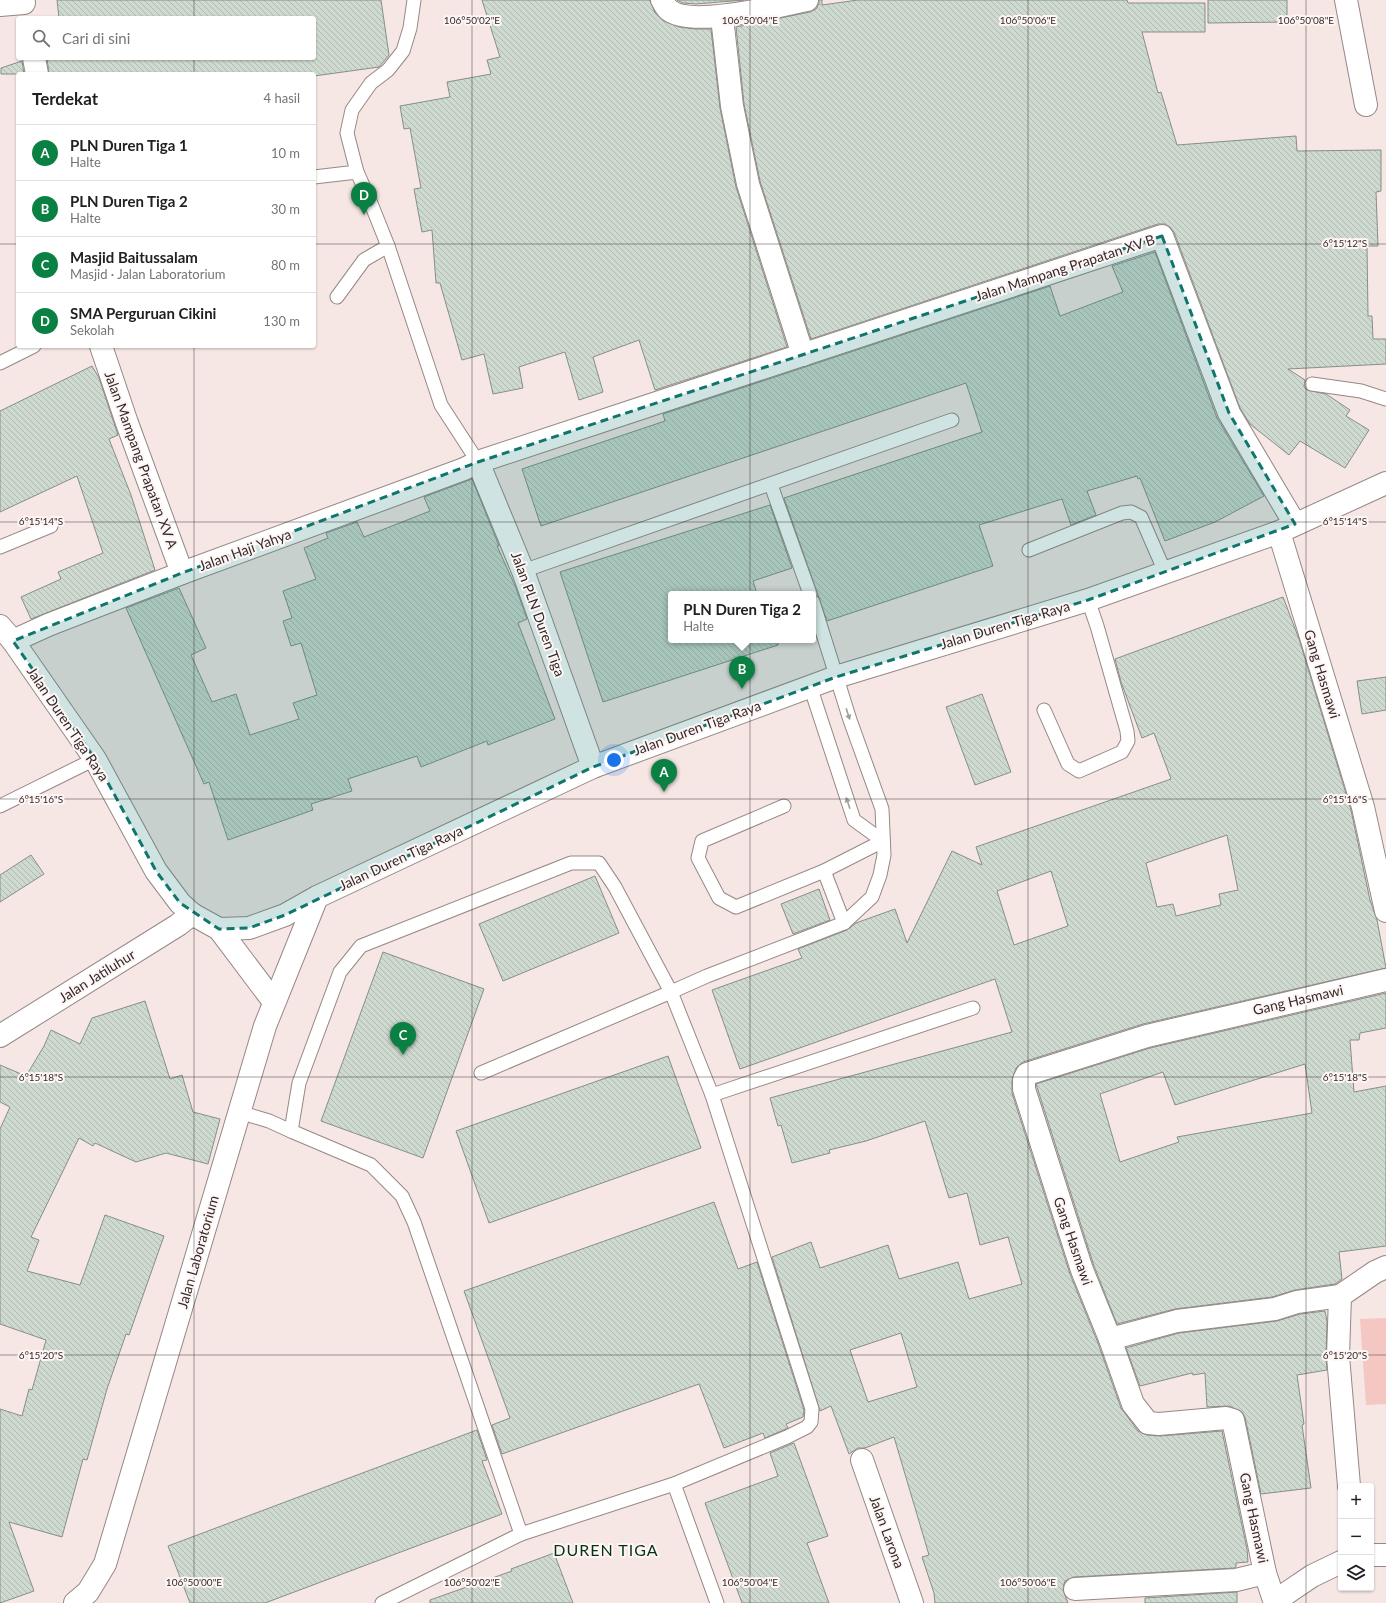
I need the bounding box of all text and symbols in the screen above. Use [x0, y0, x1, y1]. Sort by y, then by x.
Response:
text: 106°50'02"E [444, 14, 500, 26]
text: 106°50'04"E [722, 14, 778, 26]
text: 106°50'06"E [1000, 14, 1056, 26]
text: 106°50'08"E [1278, 14, 1334, 26]
search box [16, 16, 316, 60]
icon: search [30, 27, 52, 49]
text: Cari di sini [62, 29, 130, 47]
text: Terdekat [32, 88, 98, 109]
text: 4 hasil [264, 90, 300, 106]
text: PLN Duren Tiga 1 [70, 136, 188, 154]
text: A [40, 145, 50, 161]
text: 10 m [271, 145, 300, 161]
text: Halte [70, 154, 101, 170]
pin: D [351, 182, 377, 215]
text: PLN Duren Tiga 2 [70, 192, 188, 210]
text: B [41, 201, 49, 217]
text: 30 m [271, 201, 300, 217]
text: Halte [70, 210, 101, 226]
street label: Jalan Mampang Prapatan XV B [973, 230, 1157, 305]
text: 6°15'12"S [1323, 237, 1367, 249]
text: Masjid Baitussalam [70, 248, 198, 266]
text: C [41, 257, 49, 273]
text: 80 m [271, 257, 300, 273]
text: Masjid · Jalan Laboratorium [70, 266, 226, 282]
text: SMA Perguruan Cikini [70, 304, 216, 322]
text: D [40, 313, 50, 329]
text: 130 m [263, 313, 300, 329]
text: Sekolah [70, 322, 114, 338]
street label: Jalan Mampang Prapatan XV A [101, 369, 182, 552]
text: 6°15'14"S [19, 515, 63, 527]
text: 6°15'14"S [1323, 515, 1367, 527]
street label: Jalan Haji Yahya [196, 525, 293, 574]
street label: Jalan PLN Duren Tiga [508, 549, 569, 679]
popup [668, 591, 816, 643]
street label: Jalan Duren Tiga Raya [938, 597, 1072, 652]
text: PLN Duren Tiga 2 [683, 600, 801, 618]
text: Halte [683, 618, 714, 634]
street label: Gang Hasmawi [1301, 627, 1344, 720]
pin: B [729, 656, 755, 689]
street label: Jalan Duren Tiga Raya [24, 663, 113, 784]
street label: Jalan Duren Tiga Raya [631, 697, 763, 759]
one-way arrow [845, 708, 851, 720]
your location [604, 750, 624, 770]
pin: A [651, 759, 677, 792]
text: 6°15'16"S [19, 793, 63, 805]
text: 6°15'16"S [1323, 793, 1367, 805]
one-way arrow [845, 797, 851, 809]
street label: Jalan Duren Tiga Raya [336, 821, 465, 894]
street label: Jalan Jatiluhur [55, 945, 138, 1006]
street label: Gang Hasmawi [1251, 981, 1345, 1018]
pin: C [390, 1022, 416, 1055]
text: 6°15'18"S [19, 1071, 63, 1083]
text: 6°15'18"S [1323, 1071, 1367, 1083]
street label: Jalan Laboratorium [173, 1193, 222, 1310]
street label: Gang Hasmawi [1050, 1195, 1097, 1287]
text: 6°15'20"S [19, 1349, 63, 1361]
text: 6°15'20"S [1323, 1349, 1367, 1361]
street label: Gang Hasmawi [1237, 1471, 1272, 1565]
map controls [1338, 1483, 1374, 1591]
button: + [1338, 1483, 1374, 1519]
street label: Jalan Larona [866, 1493, 908, 1570]
button: − [1338, 1519, 1374, 1555]
district label: DUREN TIGA [553, 1540, 659, 1559]
button: layers [1338, 1555, 1374, 1591]
text: 106°50'00"E [166, 1576, 222, 1588]
text: 106°50'02"E [444, 1576, 500, 1588]
text: 106°50'04"E [722, 1576, 778, 1588]
text: 106°50'06"E [1000, 1576, 1056, 1588]

